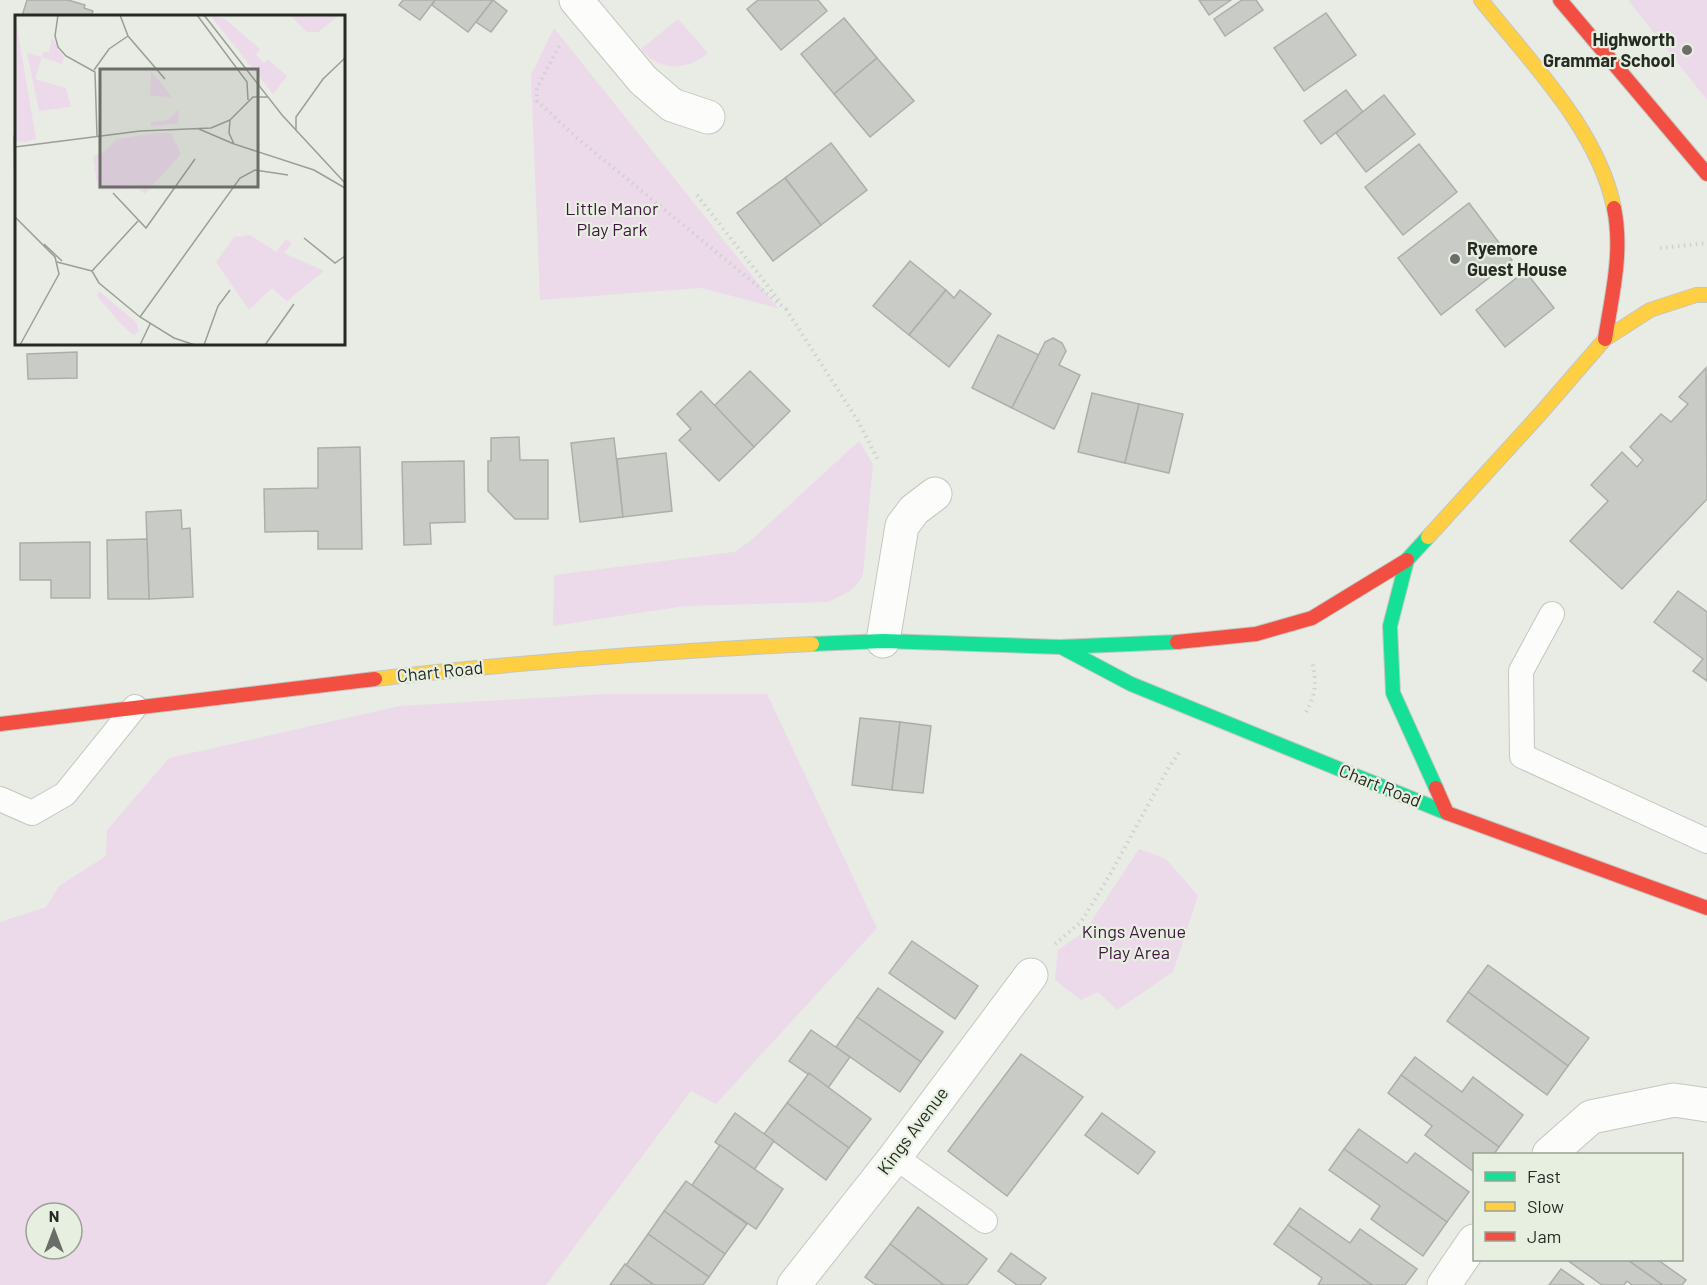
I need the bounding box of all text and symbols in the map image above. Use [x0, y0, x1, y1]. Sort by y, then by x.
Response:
inset map [15, 15, 345, 345]
place label: Highworth Grammar School [1543, 28, 1675, 71]
marker: Highworth Grammar School [1680, 43, 1694, 57]
park label: Little Manor Play Park [565, 197, 659, 240]
place label: Ryemore Guest House [1467, 237, 1567, 280]
marker: Ryemore Guest House [1448, 252, 1462, 266]
street label: Chart Road [396, 656, 484, 686]
street label: Chart Road [1336, 759, 1425, 811]
park label: Kings Avenue Play Area [1082, 920, 1186, 963]
street label: Kings Avenue [872, 1082, 952, 1179]
legend [1473, 1153, 1683, 1261]
text: Fast [1527, 1165, 1561, 1187]
text: Slow [1527, 1195, 1564, 1217]
north arrow [24, 1201, 84, 1261]
text: N [49, 1206, 59, 1225]
text: Jam [1527, 1225, 1561, 1247]

